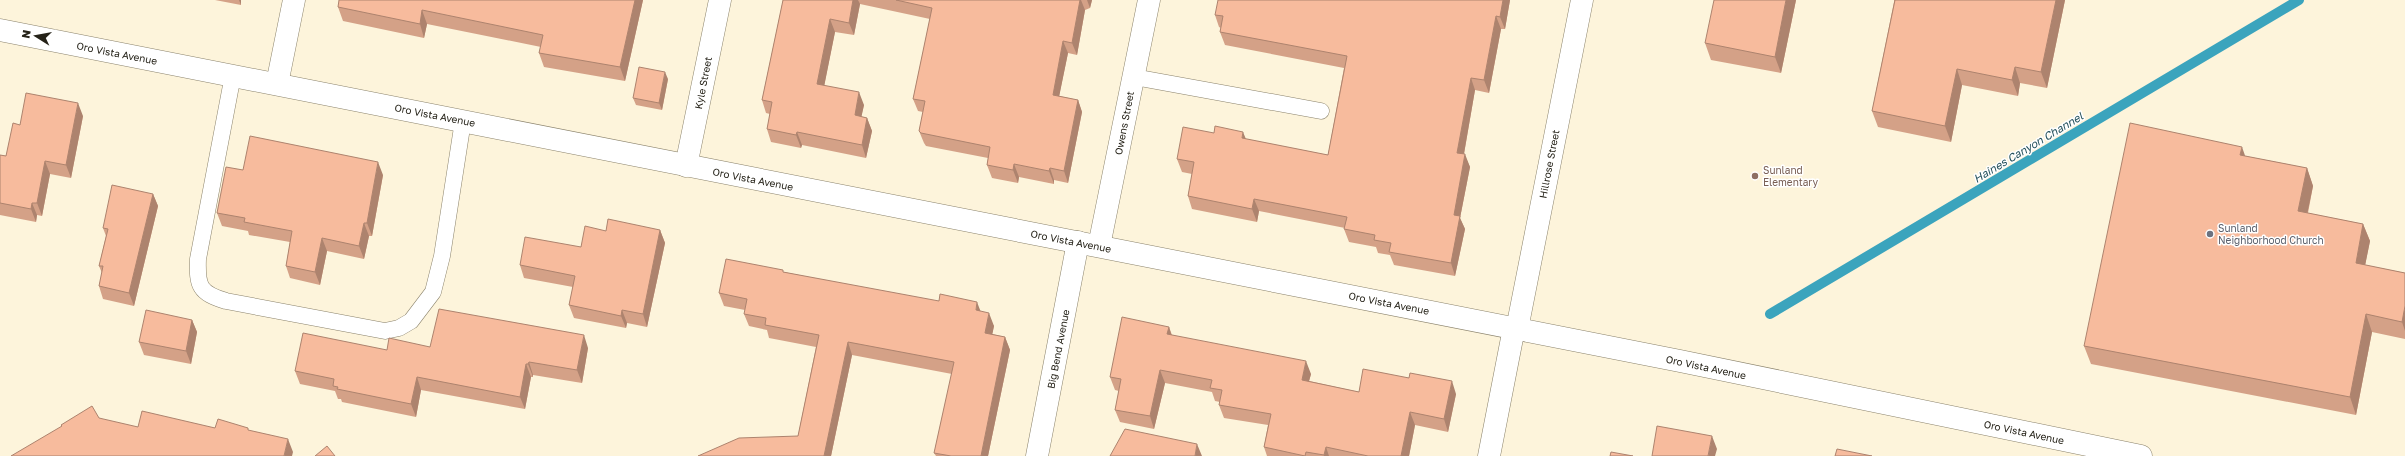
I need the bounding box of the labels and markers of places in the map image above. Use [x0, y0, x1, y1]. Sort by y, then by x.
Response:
place label: Sunland Elementary [1763, 164, 1819, 188]
marker: Sunland Elementary [1750, 171, 1760, 181]
place label: Sunland Neighborhood Church [2218, 222, 2324, 246]
marker: Sunland Neighborhood Church [2205, 229, 2215, 239]

